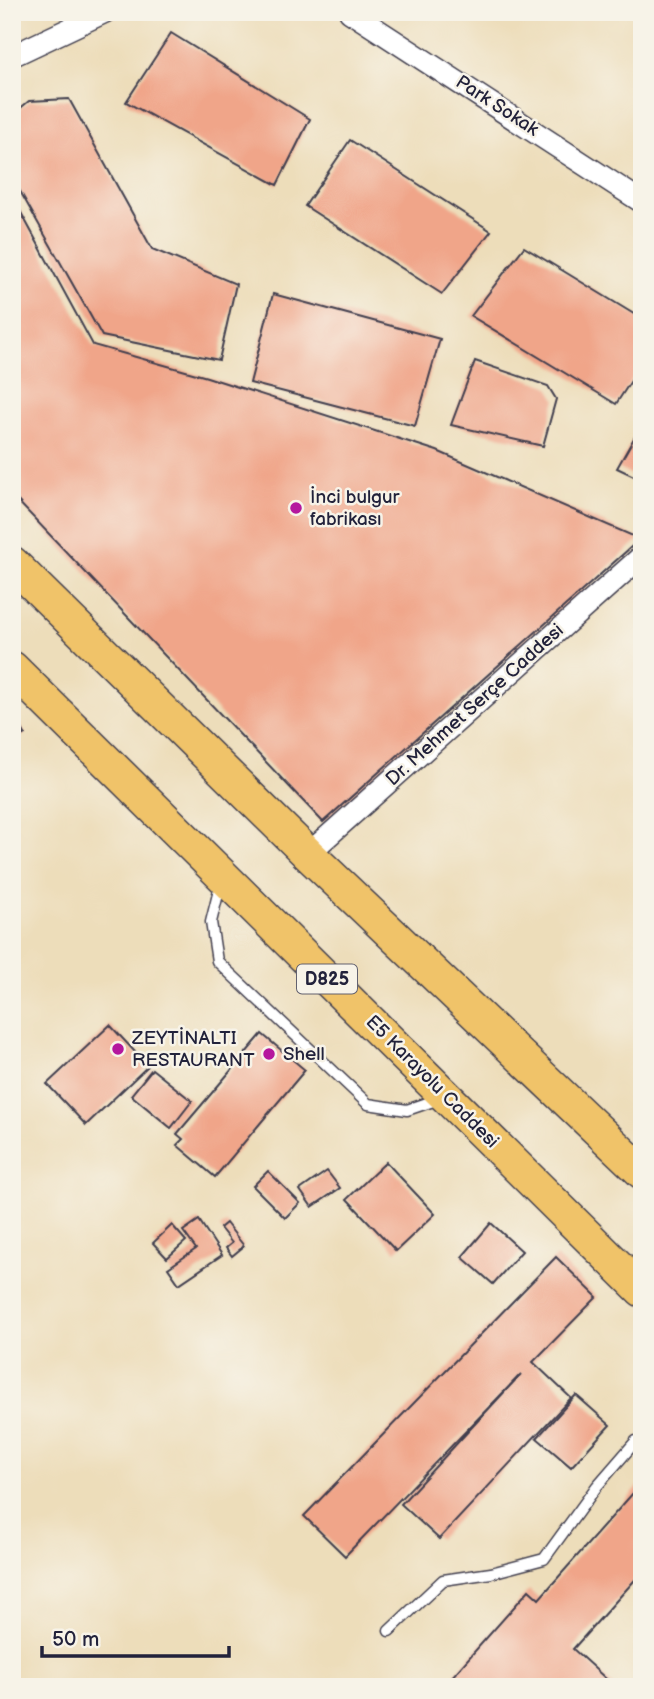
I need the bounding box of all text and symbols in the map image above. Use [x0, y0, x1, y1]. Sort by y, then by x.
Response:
street label: Park Sokak [451, 71, 543, 142]
place label: İnci bulgur fabrikası [310, 486, 401, 531]
marker: İnci bulgur fabrikası [288, 500, 304, 516]
street label: Dr. Mehmet Serçe Caddesi [381, 619, 569, 791]
road number: D825 [297, 964, 357, 994]
street label: E5 Karayolu Caddesi [361, 1011, 503, 1153]
place label: ZEYTİNALTI RESTAURANT [131, 1027, 255, 1072]
marker: ZEYTİNALTI RESTAURANT [110, 1041, 126, 1057]
place label: Shell [283, 1043, 325, 1066]
marker: Shell [261, 1046, 277, 1062]
scale bar [42, 1615, 229, 1659]
text: 50 m [52, 1627, 99, 1652]

